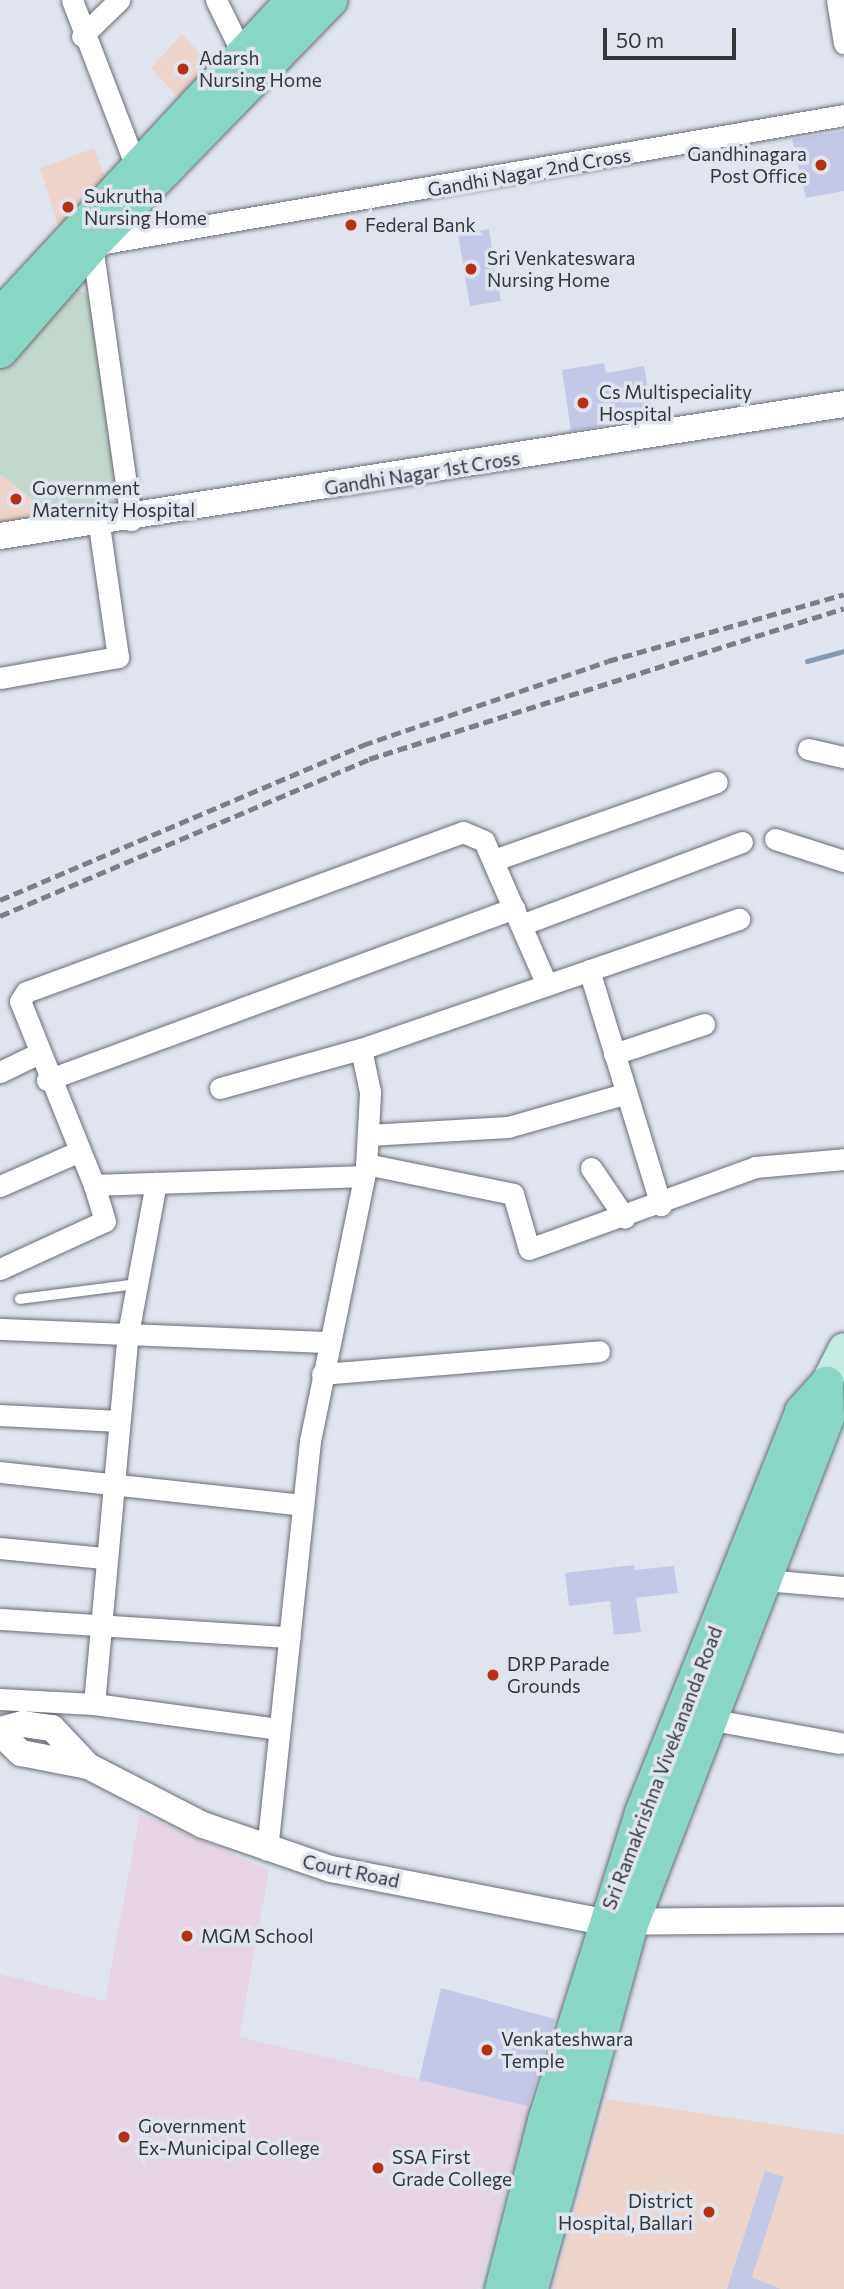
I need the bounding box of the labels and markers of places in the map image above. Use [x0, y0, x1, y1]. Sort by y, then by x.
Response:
place label: Adarsh Nursing Home [199, 47, 322, 91]
marker: Adarsh Nursing Home [173, 59, 193, 79]
place label: Gandhinagara Post Office [687, 143, 807, 187]
marker: Gandhinagara Post Office [813, 157, 829, 173]
place label: Sukrutha Nursing Home [84, 185, 207, 229]
marker: Sukrutha Nursing Home [58, 197, 78, 217]
place label: Federal Bank [365, 214, 476, 236]
marker: Federal Bank [343, 217, 359, 233]
place label: Sri Venkateswara Nursing Home [487, 247, 636, 291]
marker: Sri Venkateswara Nursing Home [461, 259, 481, 279]
place label: Cs Multispeciality Hospital [599, 381, 752, 425]
marker: Cs Multispeciality Hospital [573, 393, 593, 413]
place label: Government Maternity Hospital [32, 477, 195, 521]
marker: Government Maternity Hospital [6, 489, 26, 509]
place label: DRP Parade Grounds [507, 1653, 609, 1697]
marker: DRP Parade Grounds [485, 1667, 501, 1683]
place label: MGM School [201, 1925, 314, 1947]
marker: MGM School [179, 1928, 195, 1944]
place label: Venkateshwara Temple [501, 2028, 633, 2072]
marker: Venkateshwara Temple [479, 2042, 495, 2058]
place label: Government Ex-Municipal College [138, 2115, 320, 2159]
marker: Government Ex-Municipal College [116, 2129, 132, 2145]
place label: SSA First Grade College [392, 2146, 512, 2190]
marker: SSA First Grade College [370, 2160, 386, 2176]
place label: District Hospital, Ballari [558, 2190, 693, 2234]
marker: District Hospital, Ballari [699, 2202, 719, 2222]

